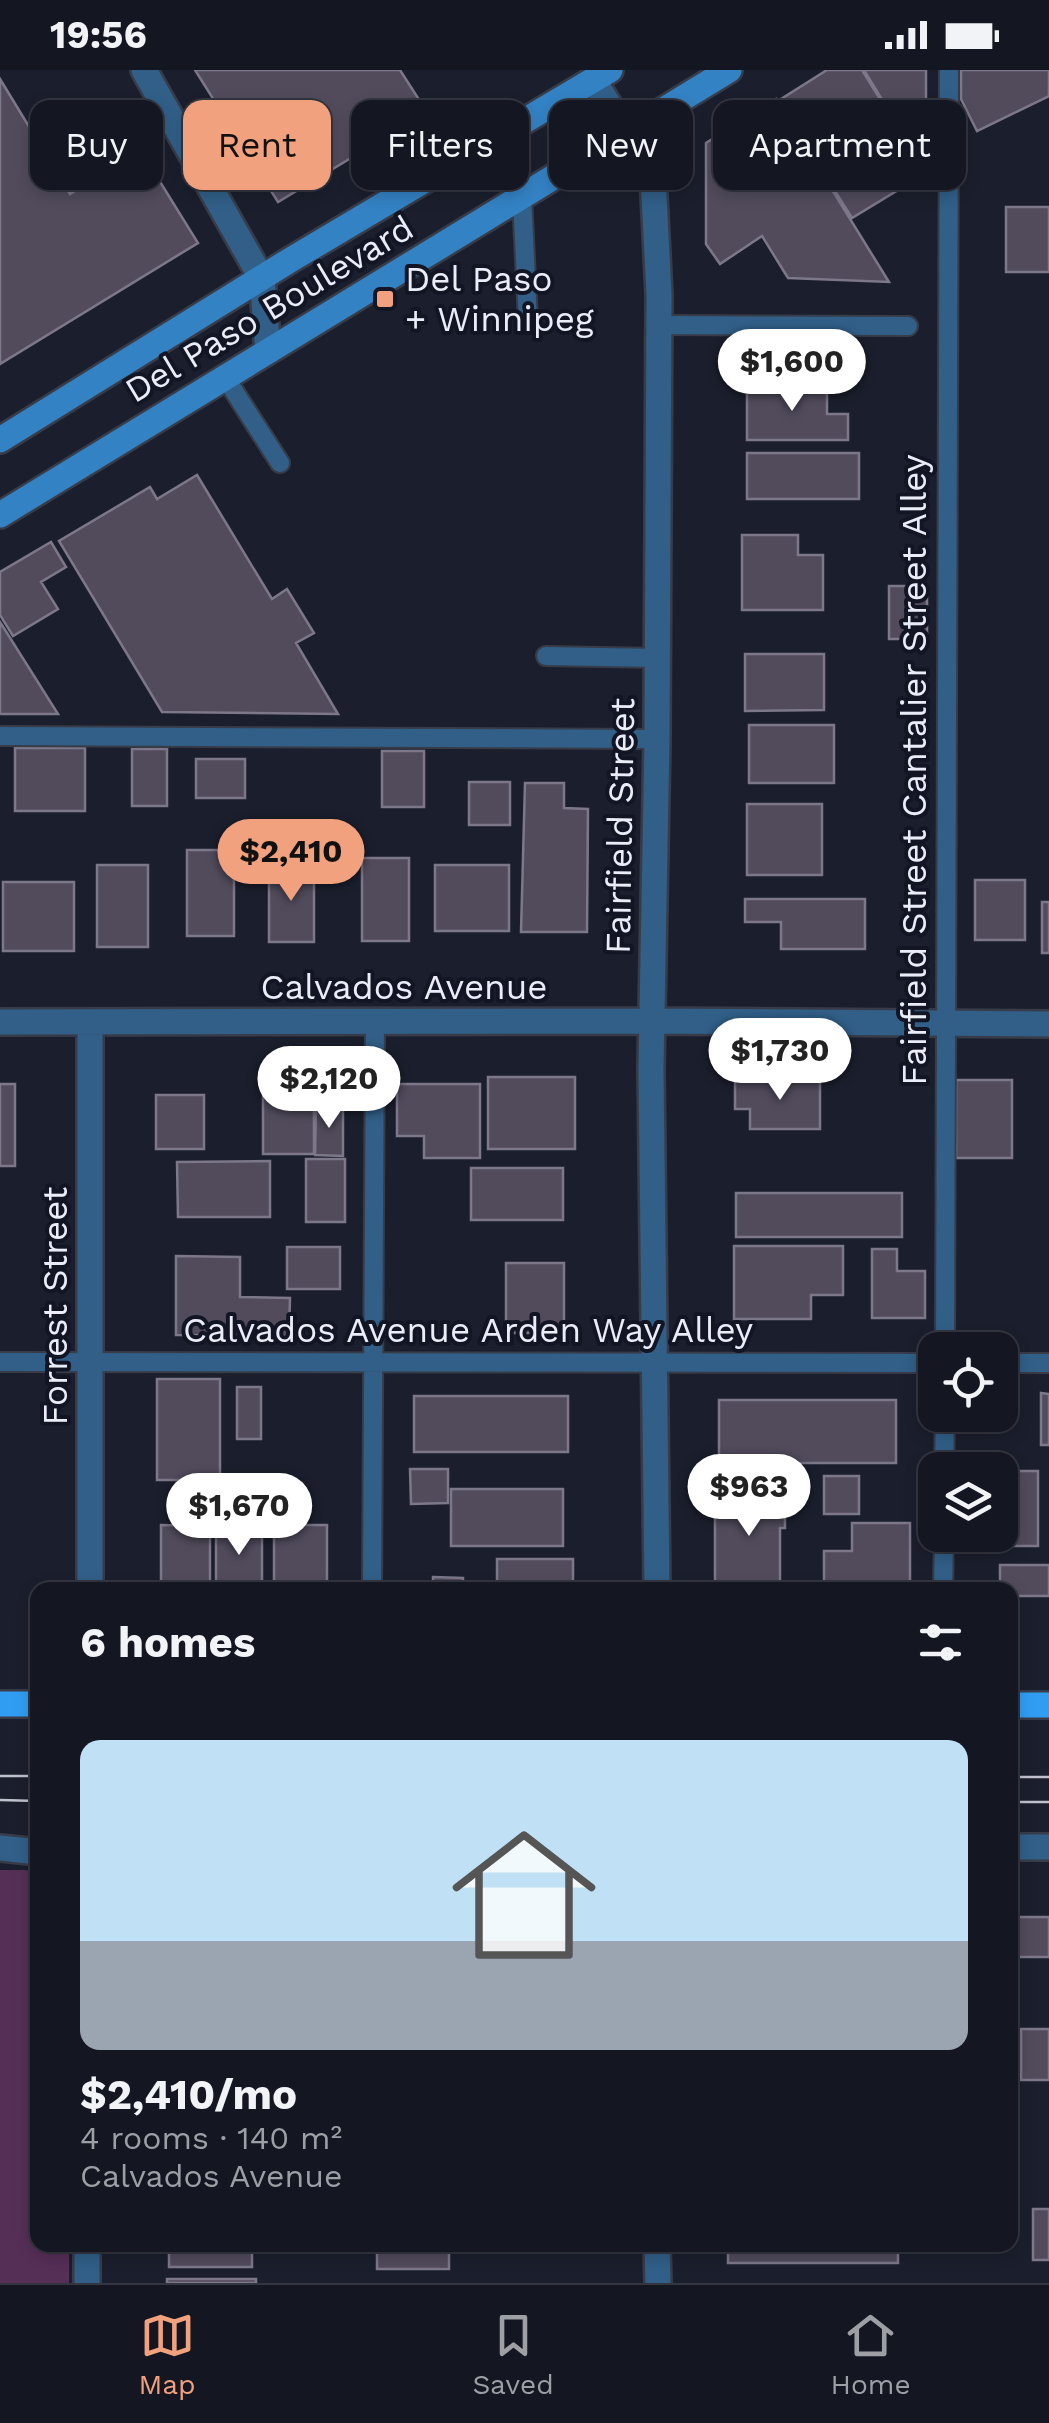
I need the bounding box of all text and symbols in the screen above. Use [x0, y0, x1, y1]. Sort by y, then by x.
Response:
text: 19:56 [50, 13, 147, 57]
chip: Buy [30, 100, 163, 190]
chip: Rent [183, 100, 331, 190]
chip: Filters [351, 100, 529, 190]
chip: New [549, 100, 693, 190]
chip: Apartment [713, 100, 966, 190]
street label: Del Paso Boulevard [117, 206, 421, 412]
place label: Del Paso + Winnipeg [405, 258, 594, 340]
marker: Del Paso + Winnipeg [374, 288, 396, 310]
pin: $1,600 [711, 329, 873, 414]
text: $1,600 [740, 342, 844, 380]
street label: Fairfield Street Cantalier Street Alley [893, 454, 935, 1086]
street label: Fairfield Street [597, 697, 643, 954]
pin: $2,410 [210, 819, 372, 904]
text: $2,410 [239, 832, 343, 870]
street label: Calvados Avenue [260, 966, 548, 1008]
pin: $1,730 [699, 1018, 861, 1103]
text: $1,730 [730, 1031, 830, 1069]
pin: $2,120 [248, 1046, 410, 1131]
text: $2,120 [279, 1059, 379, 1097]
street label: Forrest Street [34, 1186, 76, 1426]
street label: Calvados Avenue Arden Way Alley [183, 1309, 753, 1351]
map controls [918, 1332, 1018, 1552]
button: locate [918, 1332, 1018, 1432]
button: layers [918, 1452, 1018, 1552]
pin: $963 [690, 1454, 808, 1539]
text: $963 [710, 1467, 788, 1505]
pin: $1,670 [158, 1473, 320, 1558]
text: $1,670 [188, 1486, 290, 1524]
icon: filters [913, 1615, 968, 1670]
text: 6 homes [80, 1618, 255, 1667]
icon: home [434, 1805, 614, 1985]
text: $2,410/mo [80, 2070, 297, 2119]
text: 4 rooms · 140 m² [80, 2119, 342, 2157]
text: Calvados Avenue [80, 2157, 343, 2195]
tab: Map [138, 2308, 196, 2401]
tab: Saved [472, 2308, 554, 2401]
tab: Home [831, 2308, 911, 2401]

